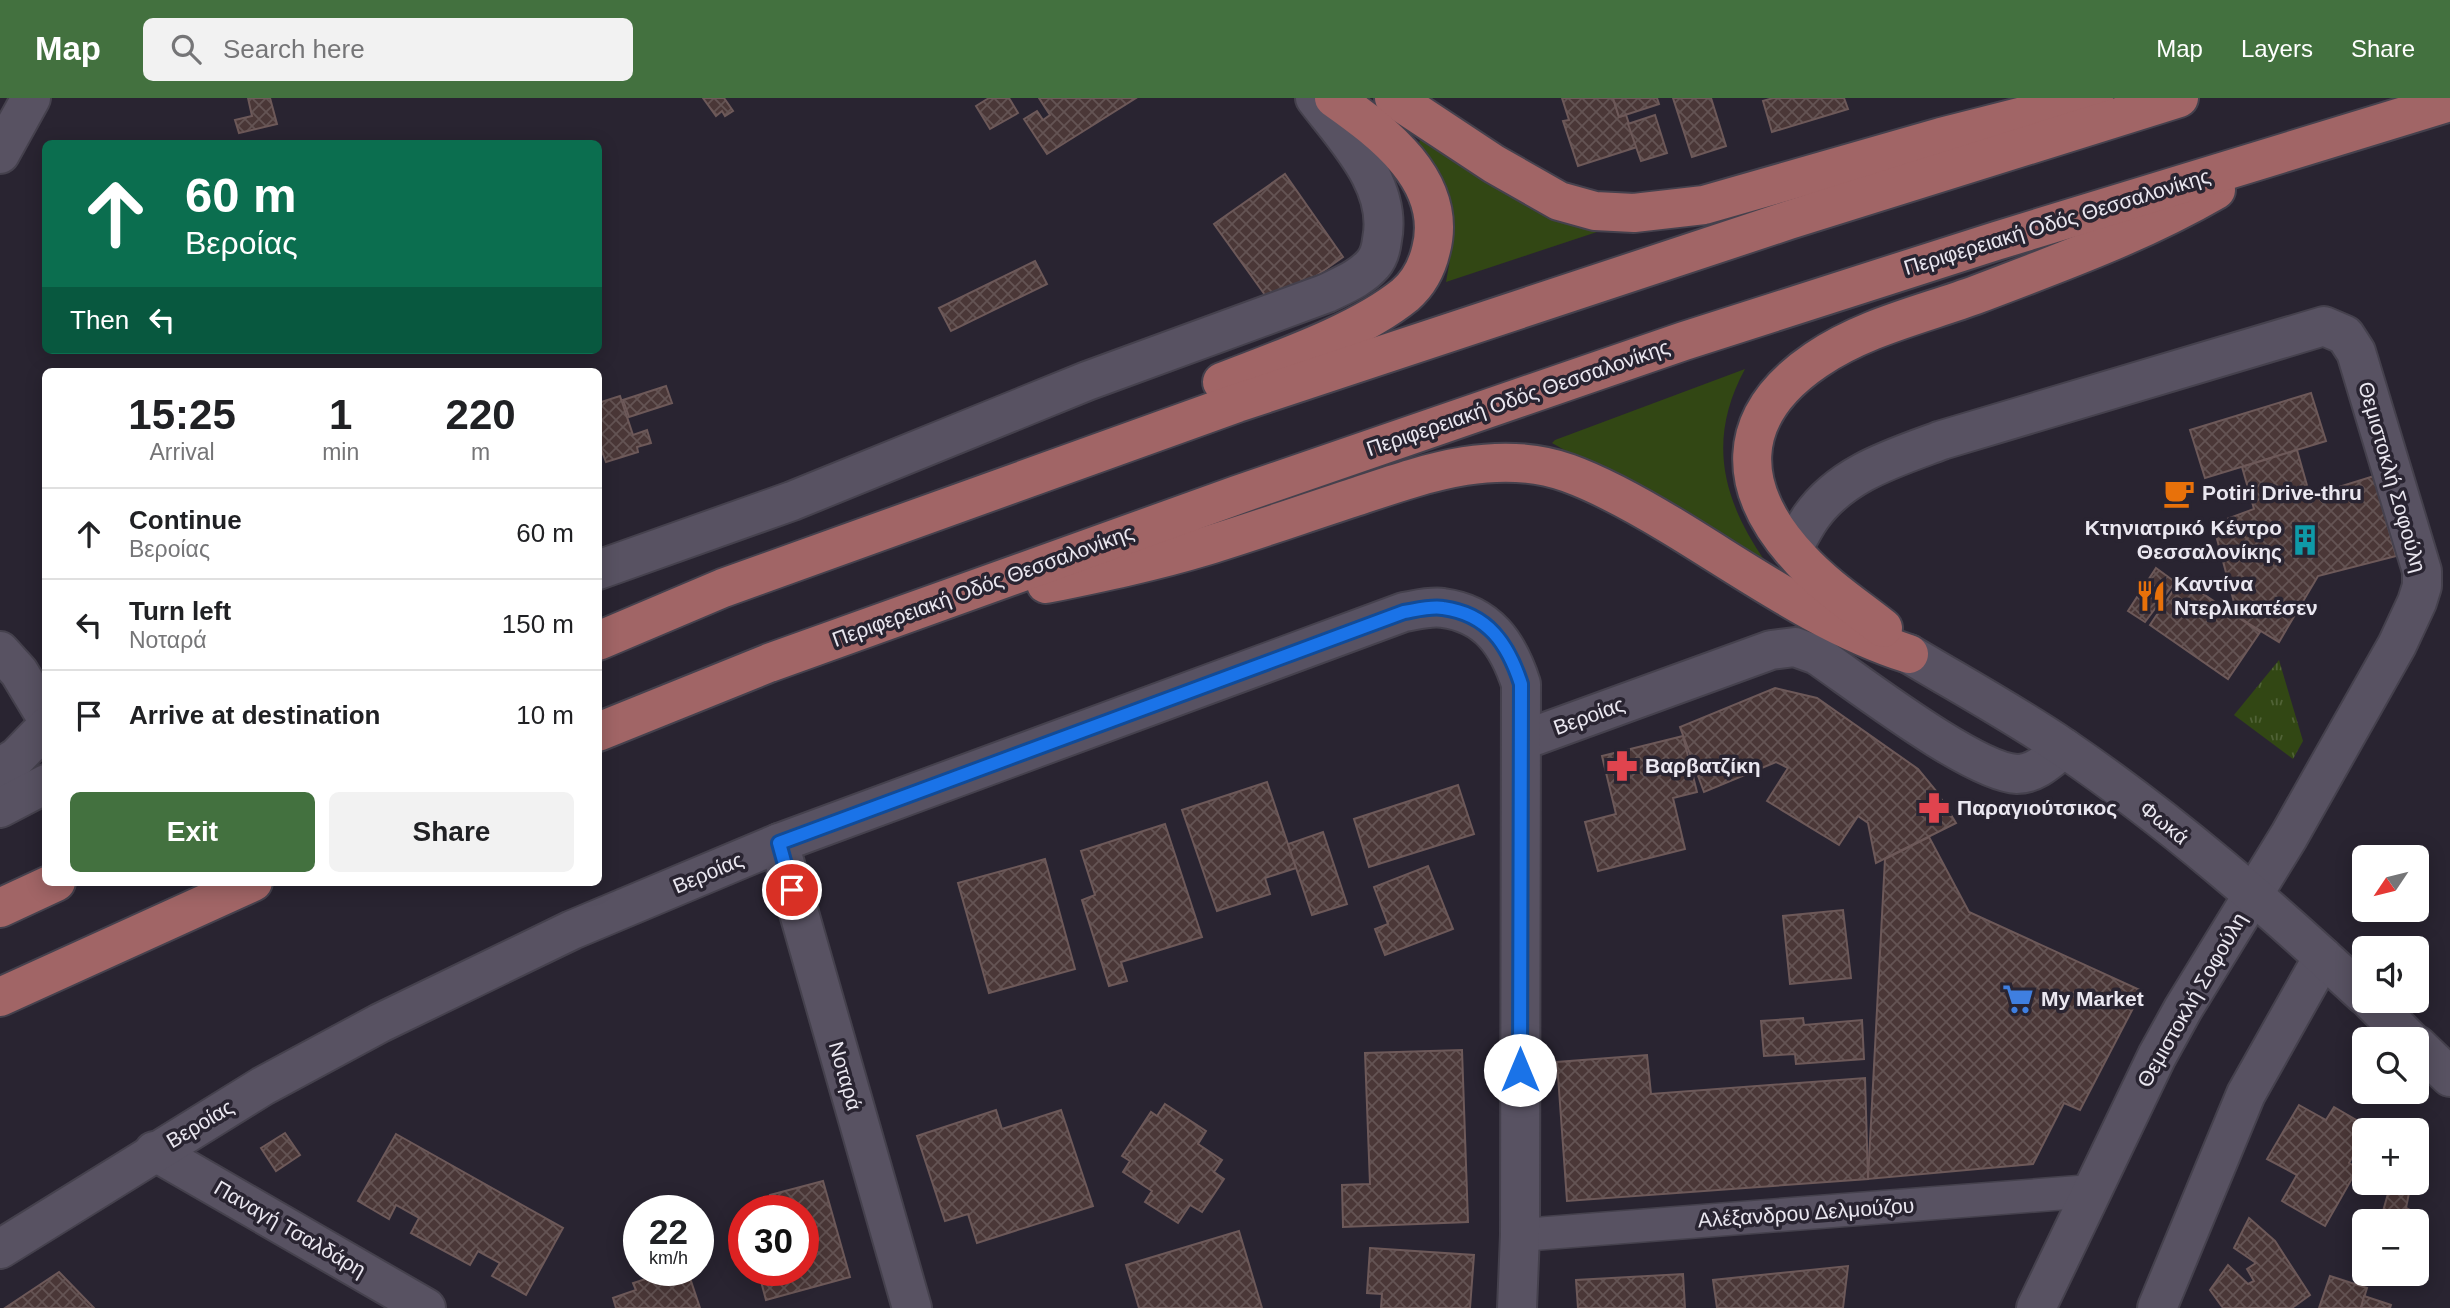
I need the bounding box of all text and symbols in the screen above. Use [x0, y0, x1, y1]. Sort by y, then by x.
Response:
search box [143, 18, 633, 81]
text: Map [35, 30, 101, 67]
icon: search [167, 30, 205, 68]
text: Search here [223, 34, 365, 64]
text: Map [2156, 35, 2203, 62]
text: Layers [2241, 35, 2313, 62]
text: Share [2351, 35, 2415, 62]
street label: Περιφερειακή Οδός Θεσσαλονίκης [1901, 164, 2213, 279]
icon: ahead [70, 168, 161, 259]
text: 60 m [185, 168, 297, 222]
text: Βεροίας [185, 225, 298, 261]
icon: left [143, 301, 181, 339]
text: Then [70, 305, 129, 335]
street label: Περιφερειακή Οδός Θεσσαλονίκης [1363, 335, 1672, 460]
street label: Θεμιστοκλή Σοφούλη [2354, 379, 2431, 575]
text: 15:25 [128, 391, 236, 438]
text: 1 [329, 391, 352, 438]
text: 220 [446, 391, 516, 438]
text: Arrival [149, 439, 215, 465]
text: min [322, 439, 359, 465]
text: m [471, 439, 490, 465]
cafe icon: Potiri Drive-thru [2162, 476, 2196, 510]
place label: Potiri Drive-thru [2202, 481, 2362, 504]
text: Continue [129, 505, 242, 535]
icon: ahead [70, 515, 108, 553]
place label: Κτηνιατρικό Κέντρο Θεσσαλονίκης [2085, 516, 2282, 564]
text: 60 m [516, 518, 574, 548]
street label: Περιφερειακή Οδός Θεσσαλονίκης [829, 520, 1137, 651]
building icon: Κτηνιατρικό Κέντρο Θεσσαλονίκης [2288, 523, 2322, 557]
text: Βεροίας [129, 536, 210, 562]
place label: Καντίνα Ντερλικατέσεν [2174, 572, 2318, 619]
restaurant icon: Καντίνα Ντερλικατέσεν [2134, 579, 2168, 613]
text: Turn left [129, 596, 231, 626]
icon: left [70, 606, 108, 644]
text: 150 m [502, 609, 574, 639]
text: Νοταρά [129, 627, 207, 653]
street label: Βεροίας [1550, 692, 1627, 739]
icon: arrive [70, 697, 108, 735]
text: Arrive at destination [129, 700, 380, 730]
text: 10 m [516, 700, 574, 730]
pharmacy icon: Βαρβατζίκη [1605, 749, 1639, 783]
place label: Βαρβατζίκη [1645, 754, 1761, 777]
pharmacy icon: Παραγιούτσικος [1917, 791, 1951, 825]
button: Exit [70, 792, 315, 872]
button: Share [329, 792, 574, 872]
place label: Παραγιούτσικος [1957, 796, 2117, 820]
street label: Φωκά [2135, 796, 2193, 849]
north arrow [2352, 845, 2429, 922]
map controls [2352, 845, 2429, 1286]
street label: Βεροίας [669, 848, 746, 898]
pin [762, 860, 822, 920]
icon: arrive [773, 871, 811, 909]
street label: Θεμιστοκλή Σοφούλη [2132, 909, 2251, 1091]
button: sound [2352, 936, 2429, 1013]
supermarket icon: My Market [2001, 982, 2035, 1016]
place label: My Market [2041, 987, 2144, 1010]
button: search [2352, 1027, 2429, 1104]
position arrow [1483, 1033, 1557, 1107]
street label: Νοταρά [825, 1039, 866, 1113]
street label: Βεροίας [162, 1095, 237, 1152]
button: + [2352, 1118, 2429, 1195]
street label: Παναγή Τσαλδάρη [211, 1176, 370, 1281]
street label: Αλέξανδρου Δελμούζου [1697, 1193, 1915, 1232]
speed limit sign: 30 [728, 1195, 819, 1286]
button: − [2352, 1209, 2429, 1286]
text: 22 [649, 1212, 688, 1251]
text: km/h [649, 1248, 688, 1268]

